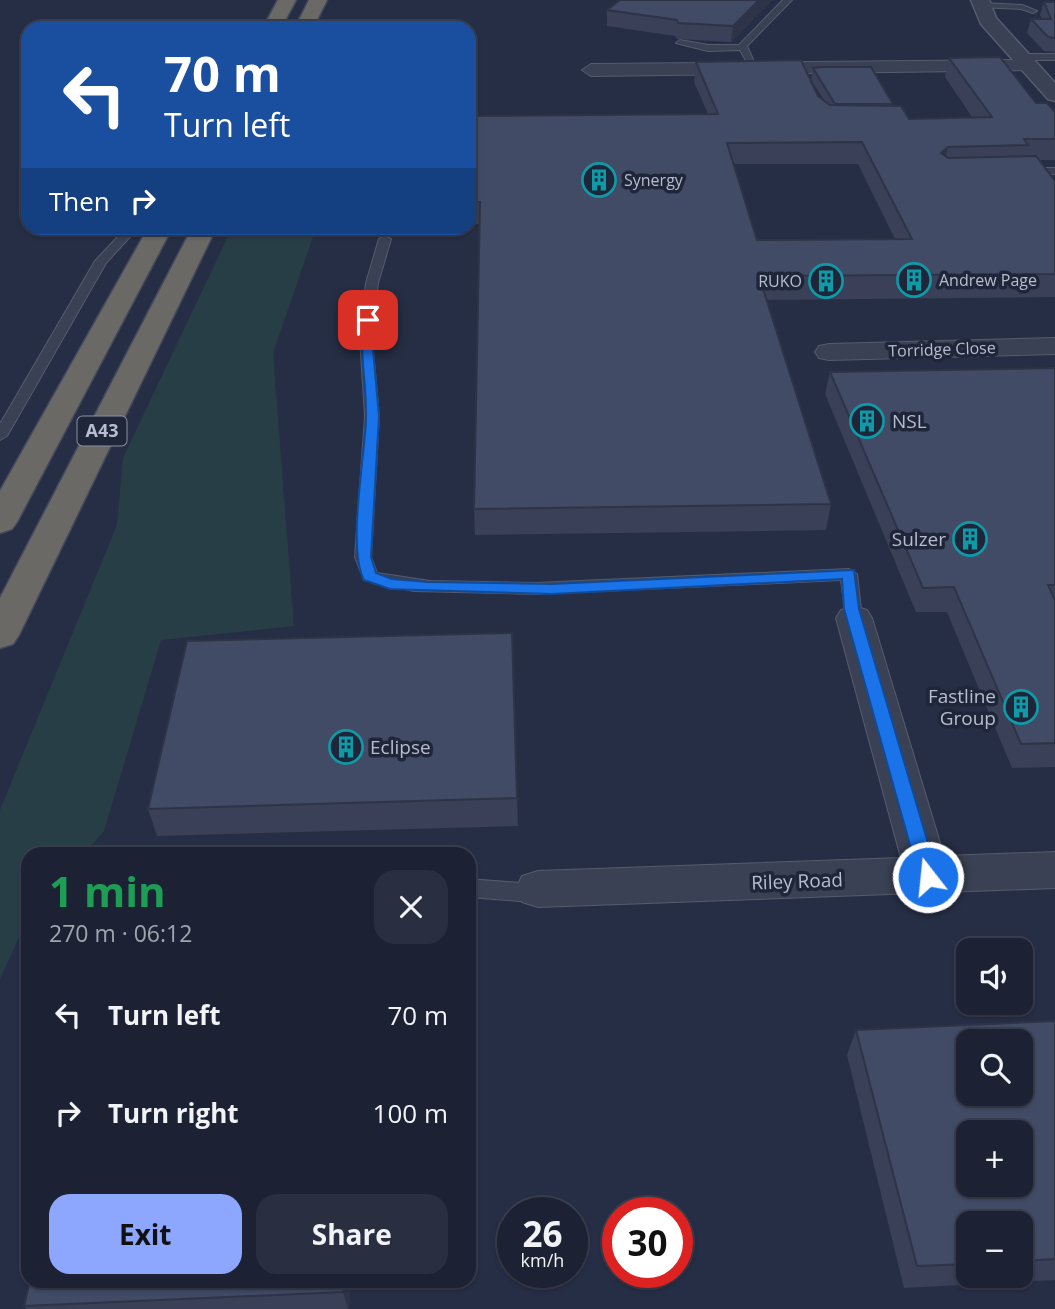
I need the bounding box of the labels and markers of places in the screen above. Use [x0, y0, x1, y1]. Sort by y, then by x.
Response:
building icon: Synergy [580, 161, 618, 199]
place label: Synergy [624, 169, 684, 191]
building icon: Andrew Page [895, 261, 933, 299]
building icon: RUKO [807, 262, 845, 300]
place label: Andrew Page [939, 269, 1037, 291]
place label: RUKO [758, 270, 802, 292]
pin [338, 290, 398, 350]
building icon: NSL [848, 402, 886, 440]
place label: NSL [892, 408, 927, 434]
building icon: Sulzer [951, 520, 989, 558]
place label: Sulzer [892, 526, 946, 552]
place label: Fastline Group [928, 683, 996, 731]
building icon: Fastline Group [1002, 688, 1040, 726]
building icon: Eclipse [327, 728, 365, 766]
place label: Eclipse [370, 734, 431, 760]

